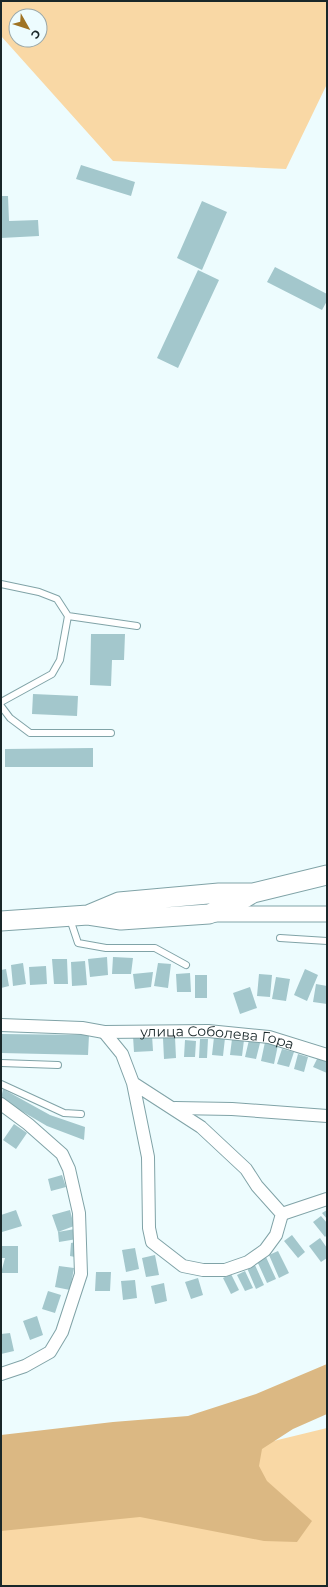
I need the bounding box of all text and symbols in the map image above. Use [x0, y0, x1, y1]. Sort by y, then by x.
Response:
north arrow [8, 8, 48, 48]
text: С [28, 27, 44, 42]
street label: улица Соболева Гора [139, 1022, 296, 1053]

